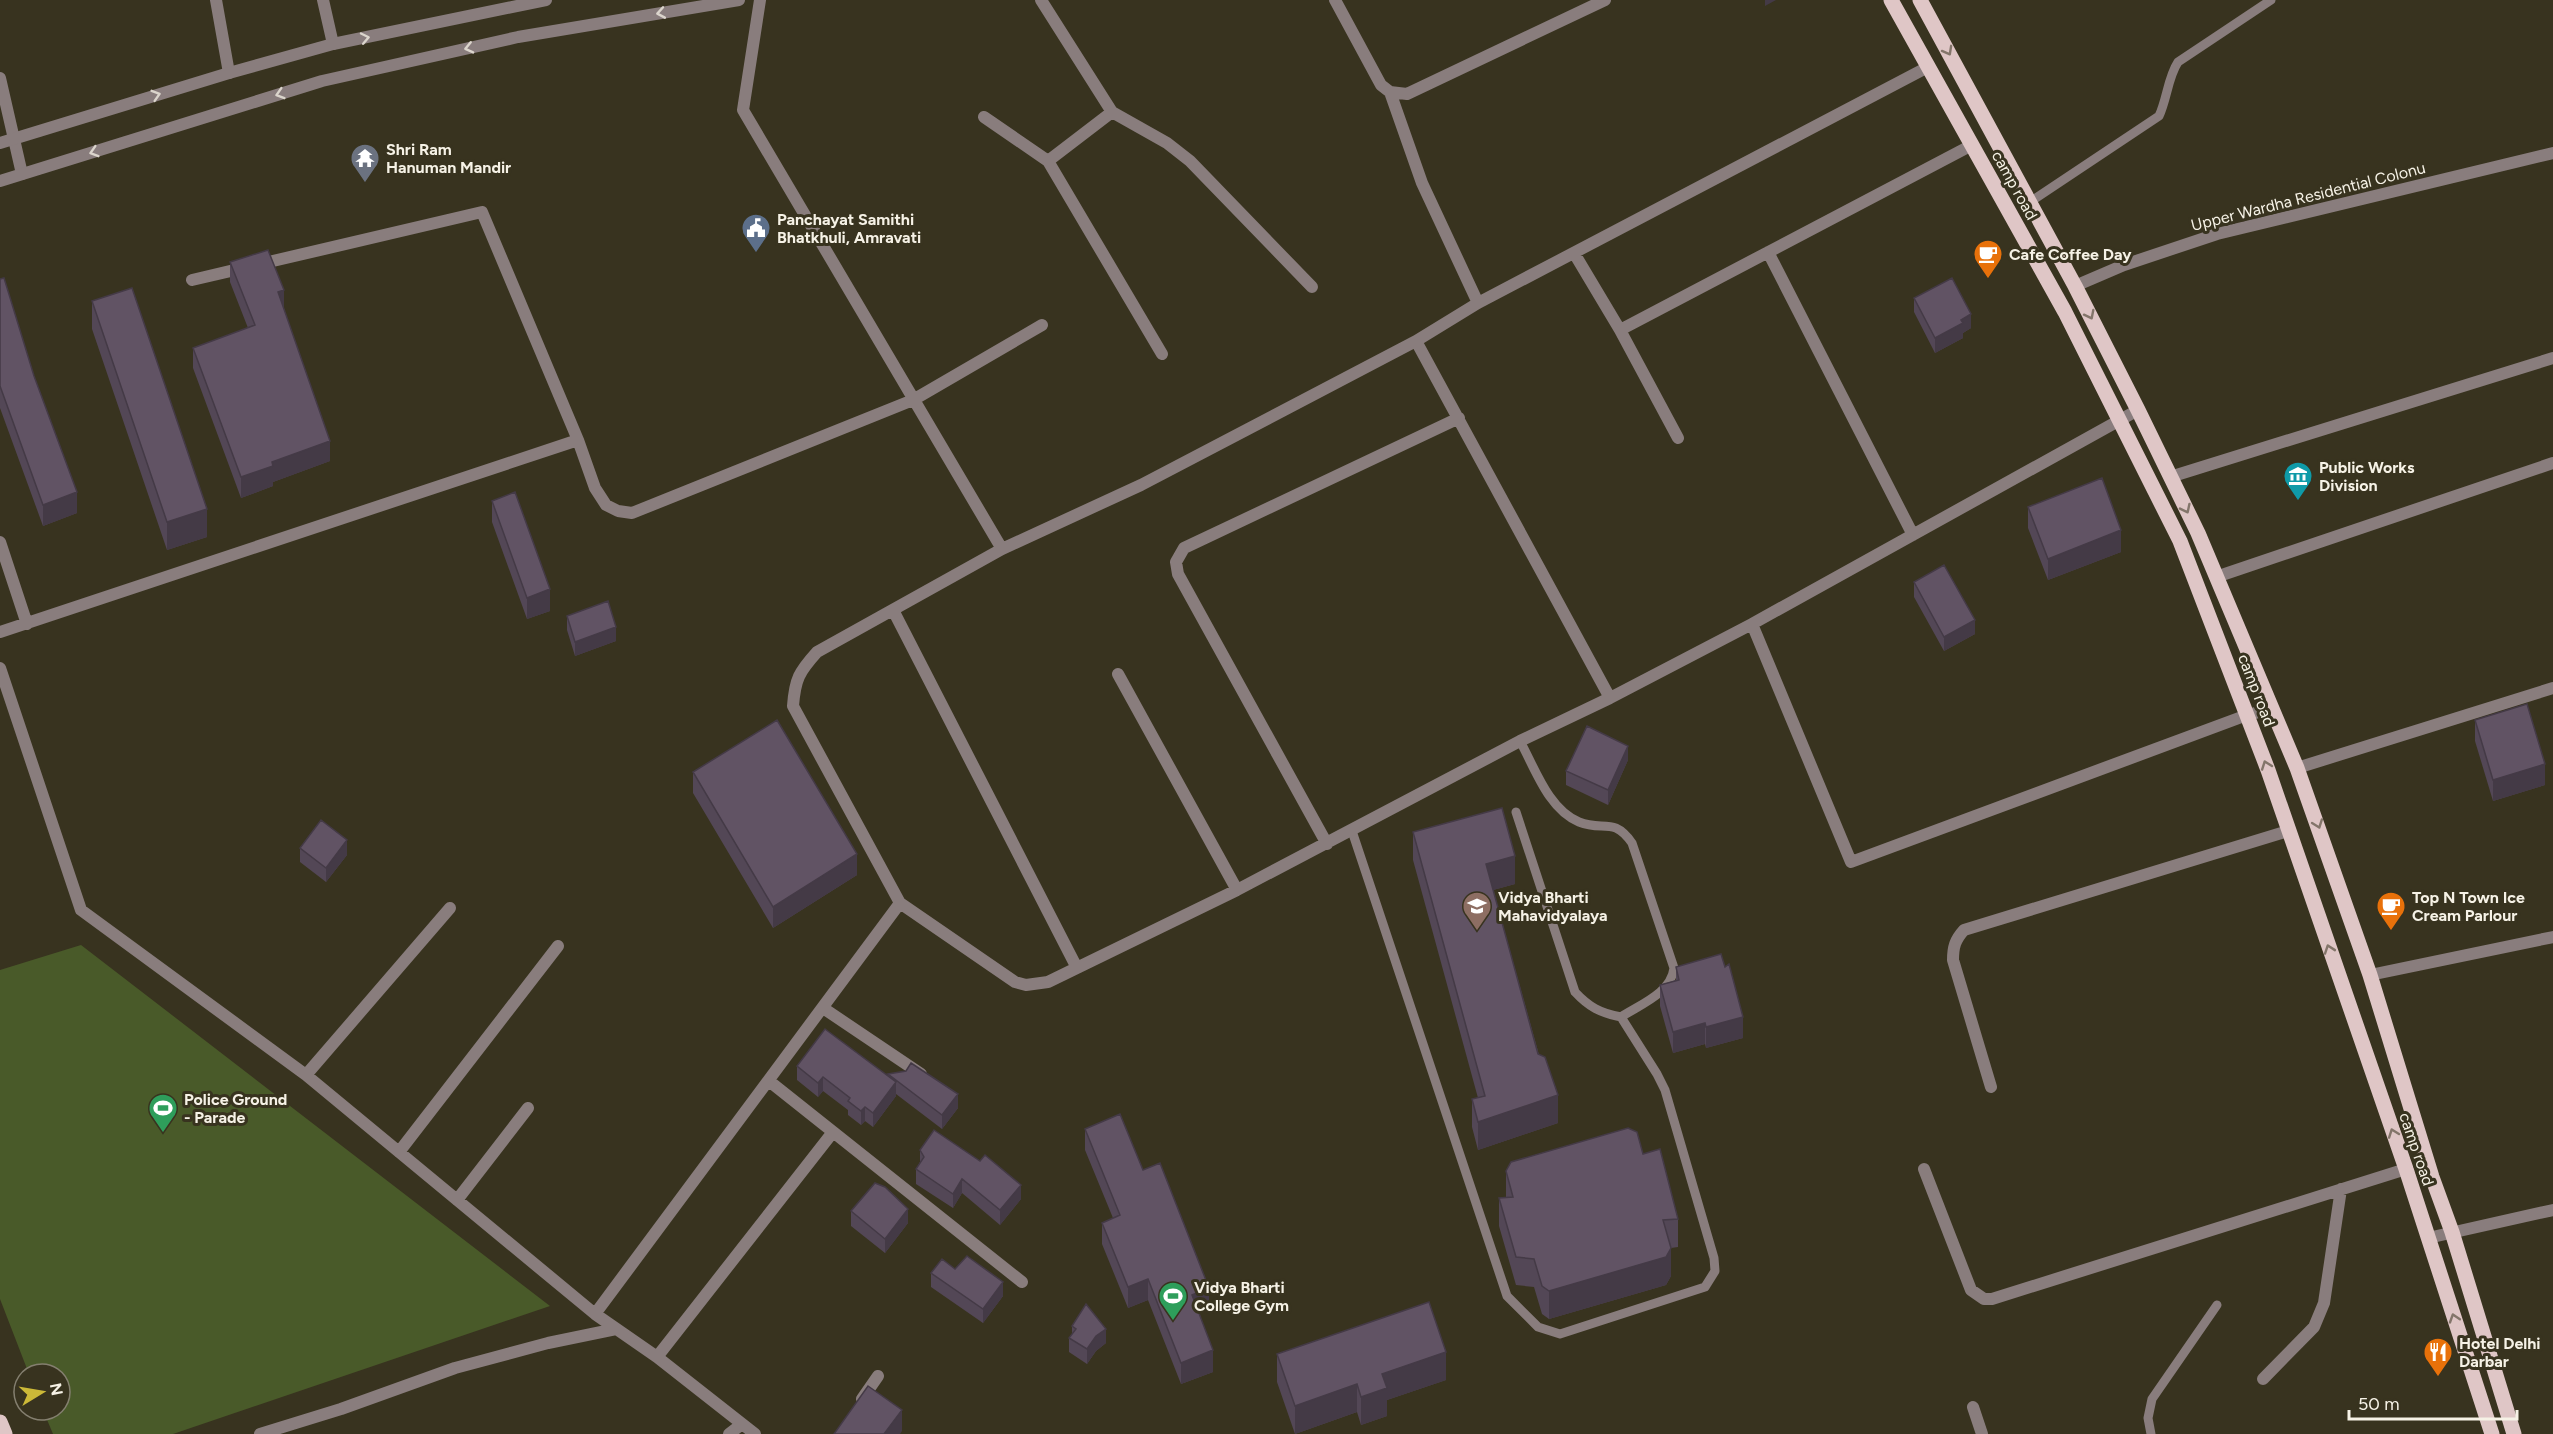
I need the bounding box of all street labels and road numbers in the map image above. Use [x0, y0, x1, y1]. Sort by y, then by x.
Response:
street label: camp road [1988, 147, 2041, 223]
street label: Upper Wardha Residential Colonu [2189, 158, 2427, 235]
street label: camp road [2234, 651, 2279, 729]
street label: camp road [2395, 1110, 2438, 1188]

